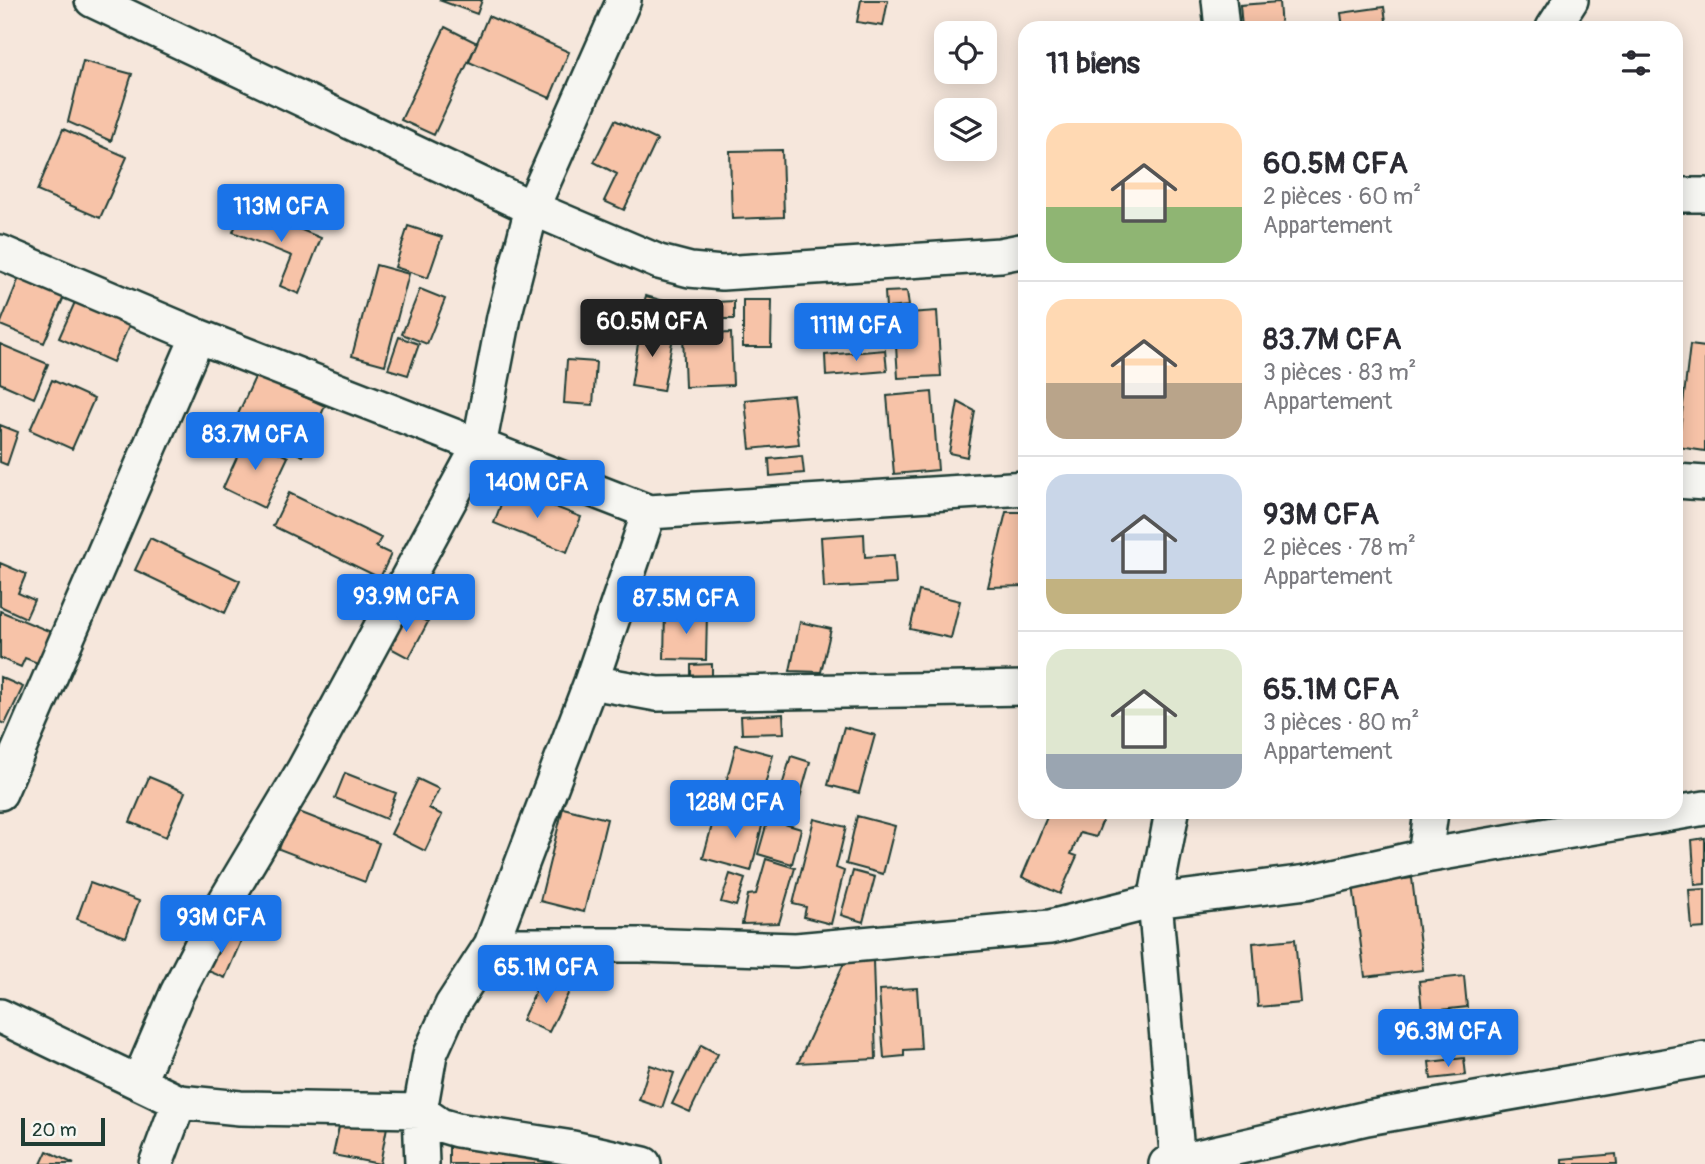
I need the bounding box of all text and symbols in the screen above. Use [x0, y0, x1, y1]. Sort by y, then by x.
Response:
map controls [934, 21, 997, 161]
button: locate [934, 21, 997, 84]
icon: filters [1617, 44, 1655, 82]
text: 11 biens [1046, 45, 1140, 82]
button: layers [934, 98, 997, 161]
text: 60.5M CFA [1263, 145, 1408, 182]
icon: home [1102, 151, 1186, 235]
text: 2 pièces · 60 m² [1263, 182, 1421, 211]
pin: 113M CFA [209, 184, 353, 244]
text: 113M CFA [233, 192, 329, 221]
text: Appartement [1263, 211, 1392, 240]
pin: 60.5M CFA [572, 300, 732, 359]
pin: 111M CFA [784, 304, 928, 363]
text: 60.5M CFA [596, 307, 708, 336]
text: 111M CFA [810, 311, 902, 340]
text: 83.7M CFA [1263, 321, 1401, 358]
icon: home [1102, 327, 1186, 411]
text: 3 pièces · 83 m² [1263, 358, 1416, 387]
text: Appartement [1263, 387, 1392, 416]
pin: 83.7M CFA [175, 412, 335, 472]
text: 83.7M CFA [202, 420, 308, 449]
pin: 140M CFA [465, 461, 609, 520]
text: 140M CFA [486, 468, 588, 497]
text: 93M CFA [1263, 496, 1379, 533]
icon: home [1102, 502, 1186, 586]
text: 2 pièces · 78 m² [1263, 533, 1416, 562]
text: Appartement [1263, 562, 1392, 591]
pin: 93.9M CFA [326, 574, 486, 634]
pin: 87.5M CFA [606, 576, 766, 636]
text: 93.9M CFA [353, 582, 459, 611]
text: 87.5M CFA [633, 584, 739, 613]
text: 65.1M CFA [1263, 671, 1399, 708]
icon: home [1102, 677, 1186, 761]
text: 3 pièces · 80 m² [1263, 708, 1419, 737]
text: Appartement [1263, 737, 1392, 766]
pin: 128M CFA [663, 780, 807, 840]
text: 128M CFA [686, 788, 784, 817]
pin: 93M CFA [156, 895, 286, 955]
text: 93M CFA [176, 903, 266, 932]
pin: 65.1M CFA [466, 946, 626, 1005]
text: 65.1M CFA [494, 953, 598, 982]
pin: 96.3M CFA [1368, 1010, 1528, 1069]
text: 96.3M CFA [1394, 1017, 1502, 1046]
scale bar [21, 1115, 105, 1147]
text: 20 m [32, 1118, 77, 1142]

